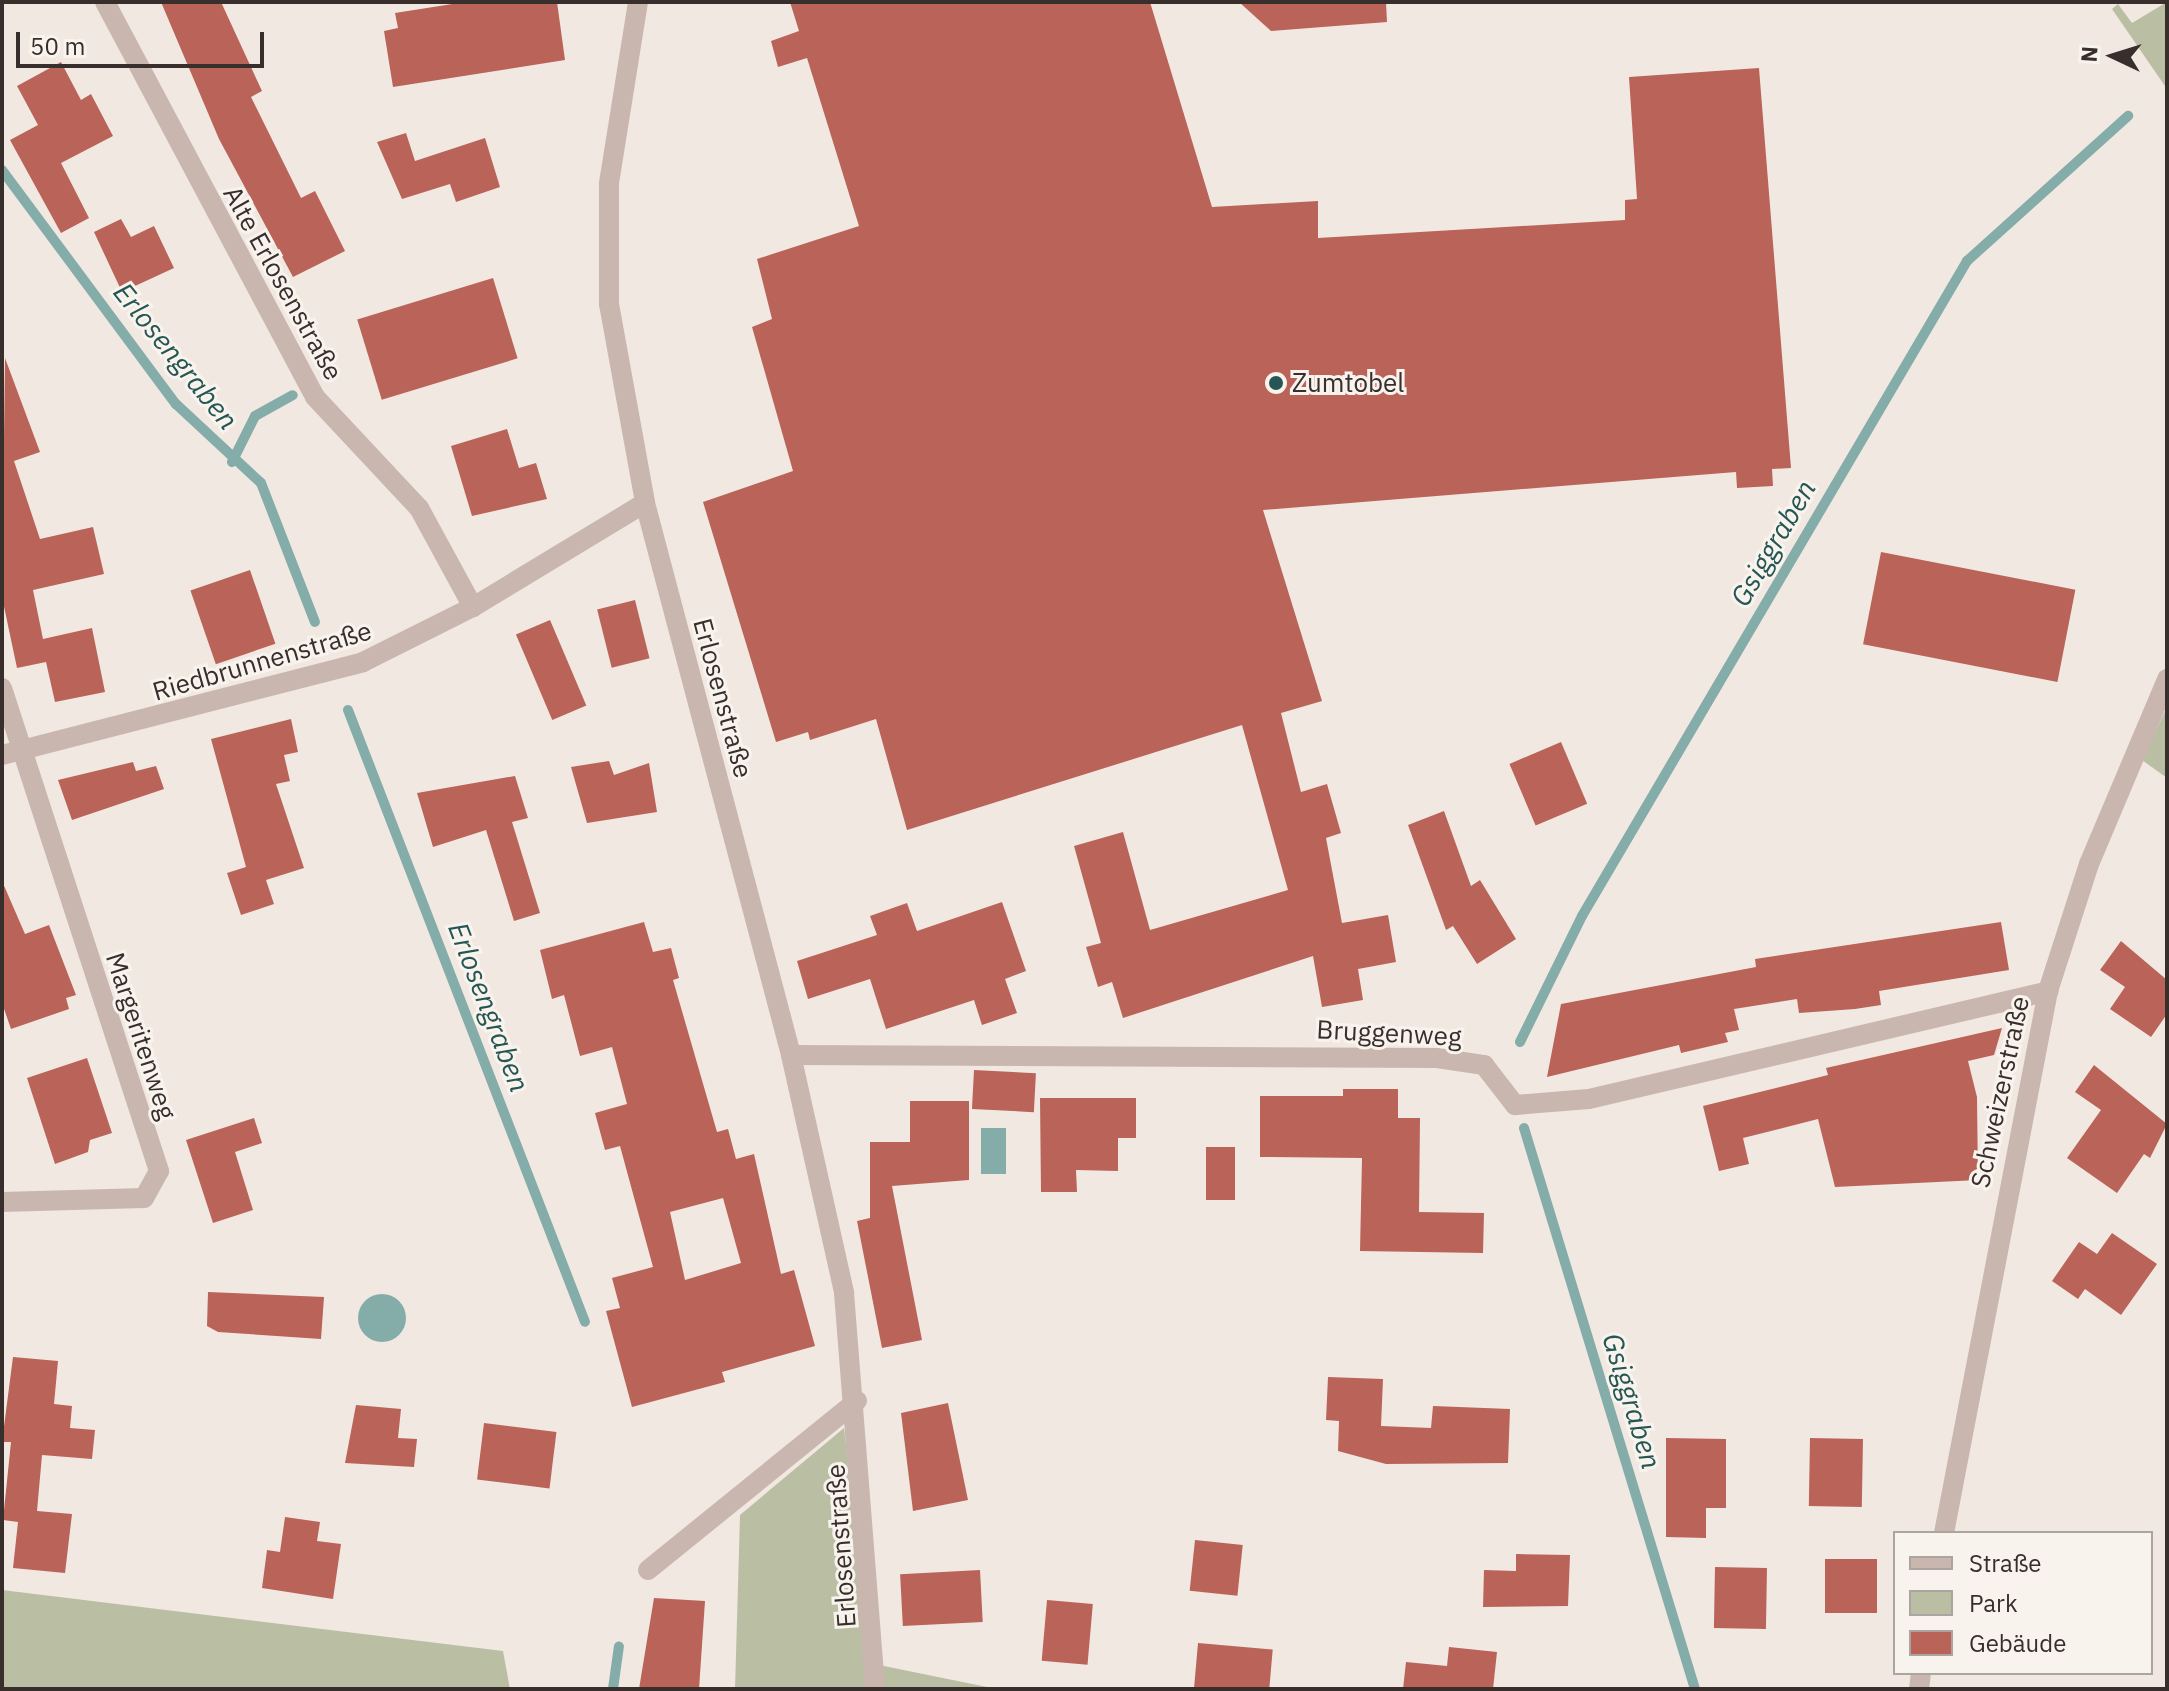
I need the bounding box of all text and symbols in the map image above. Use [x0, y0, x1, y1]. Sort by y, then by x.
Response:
scale bar [20, 16, 268, 66]
north arrow [2073, 16, 2153, 96]
text: 50 m [30, 30, 85, 62]
text: N [2074, 45, 2104, 63]
street label: Alte Erlosenstraße [217, 181, 349, 385]
water label: Erlosengraben [107, 276, 245, 436]
place label: Zumtobel [1292, 367, 1404, 399]
marker: Zumtobel [1267, 374, 1285, 392]
water label: Gsiggraben [1723, 474, 1823, 612]
street label: Riedbrunnenstraße [149, 615, 375, 707]
street label: Erlosenstraße [687, 615, 759, 781]
water label: Erlosengraben [441, 918, 537, 1096]
street label: Margeritenweg [99, 949, 183, 1123]
street label: Schweizerstraße [1964, 993, 2036, 1191]
street label: Bruggenweg [1316, 1014, 1462, 1052]
water label: Gsiggraben [1595, 1329, 1669, 1473]
street label: Erlosenstraße [820, 1463, 862, 1629]
legend [1893, 1531, 2153, 1675]
text: Straße [1969, 1547, 2041, 1579]
text: Park [1969, 1587, 2018, 1619]
text: Gebäude [1969, 1627, 2066, 1659]

